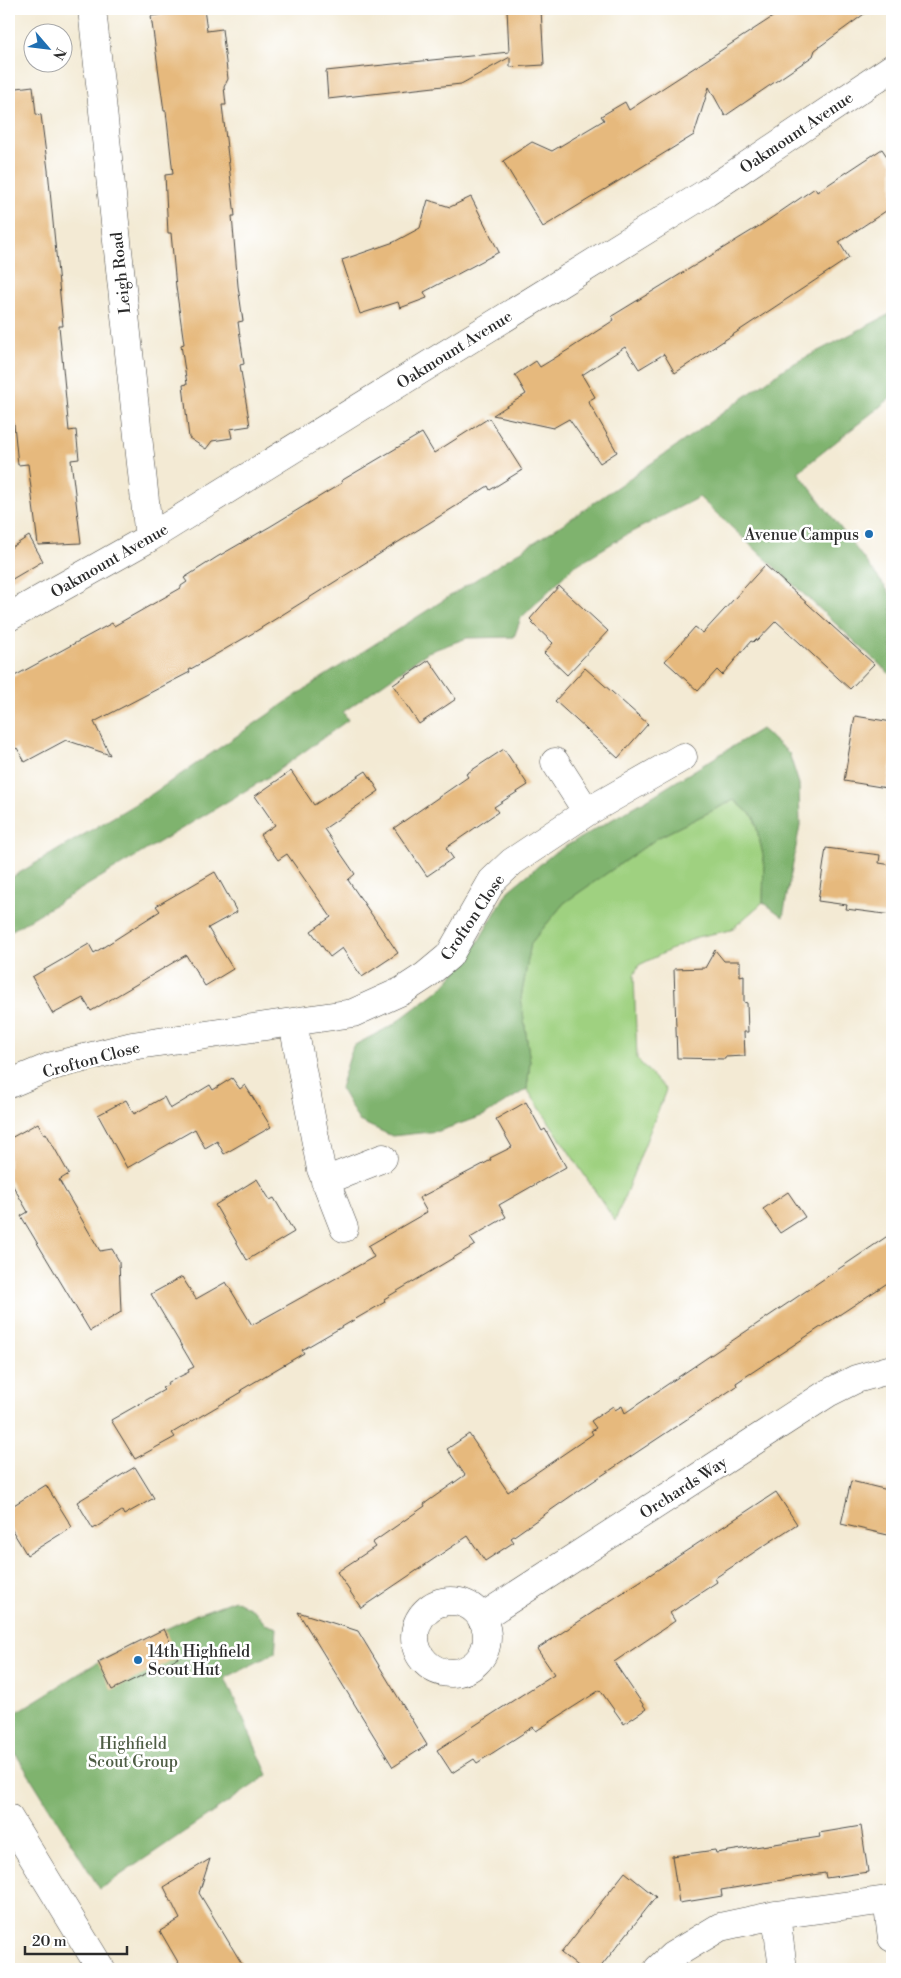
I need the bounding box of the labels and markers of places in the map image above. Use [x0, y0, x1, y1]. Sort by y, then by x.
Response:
place label: Avenue Campus [744, 525, 859, 545]
marker: Avenue Campus [863, 528, 875, 540]
place label: 14th Highfield Scout Hut [148, 1642, 250, 1680]
marker: 14th Highfield Scout Hut [132, 1654, 144, 1666]

